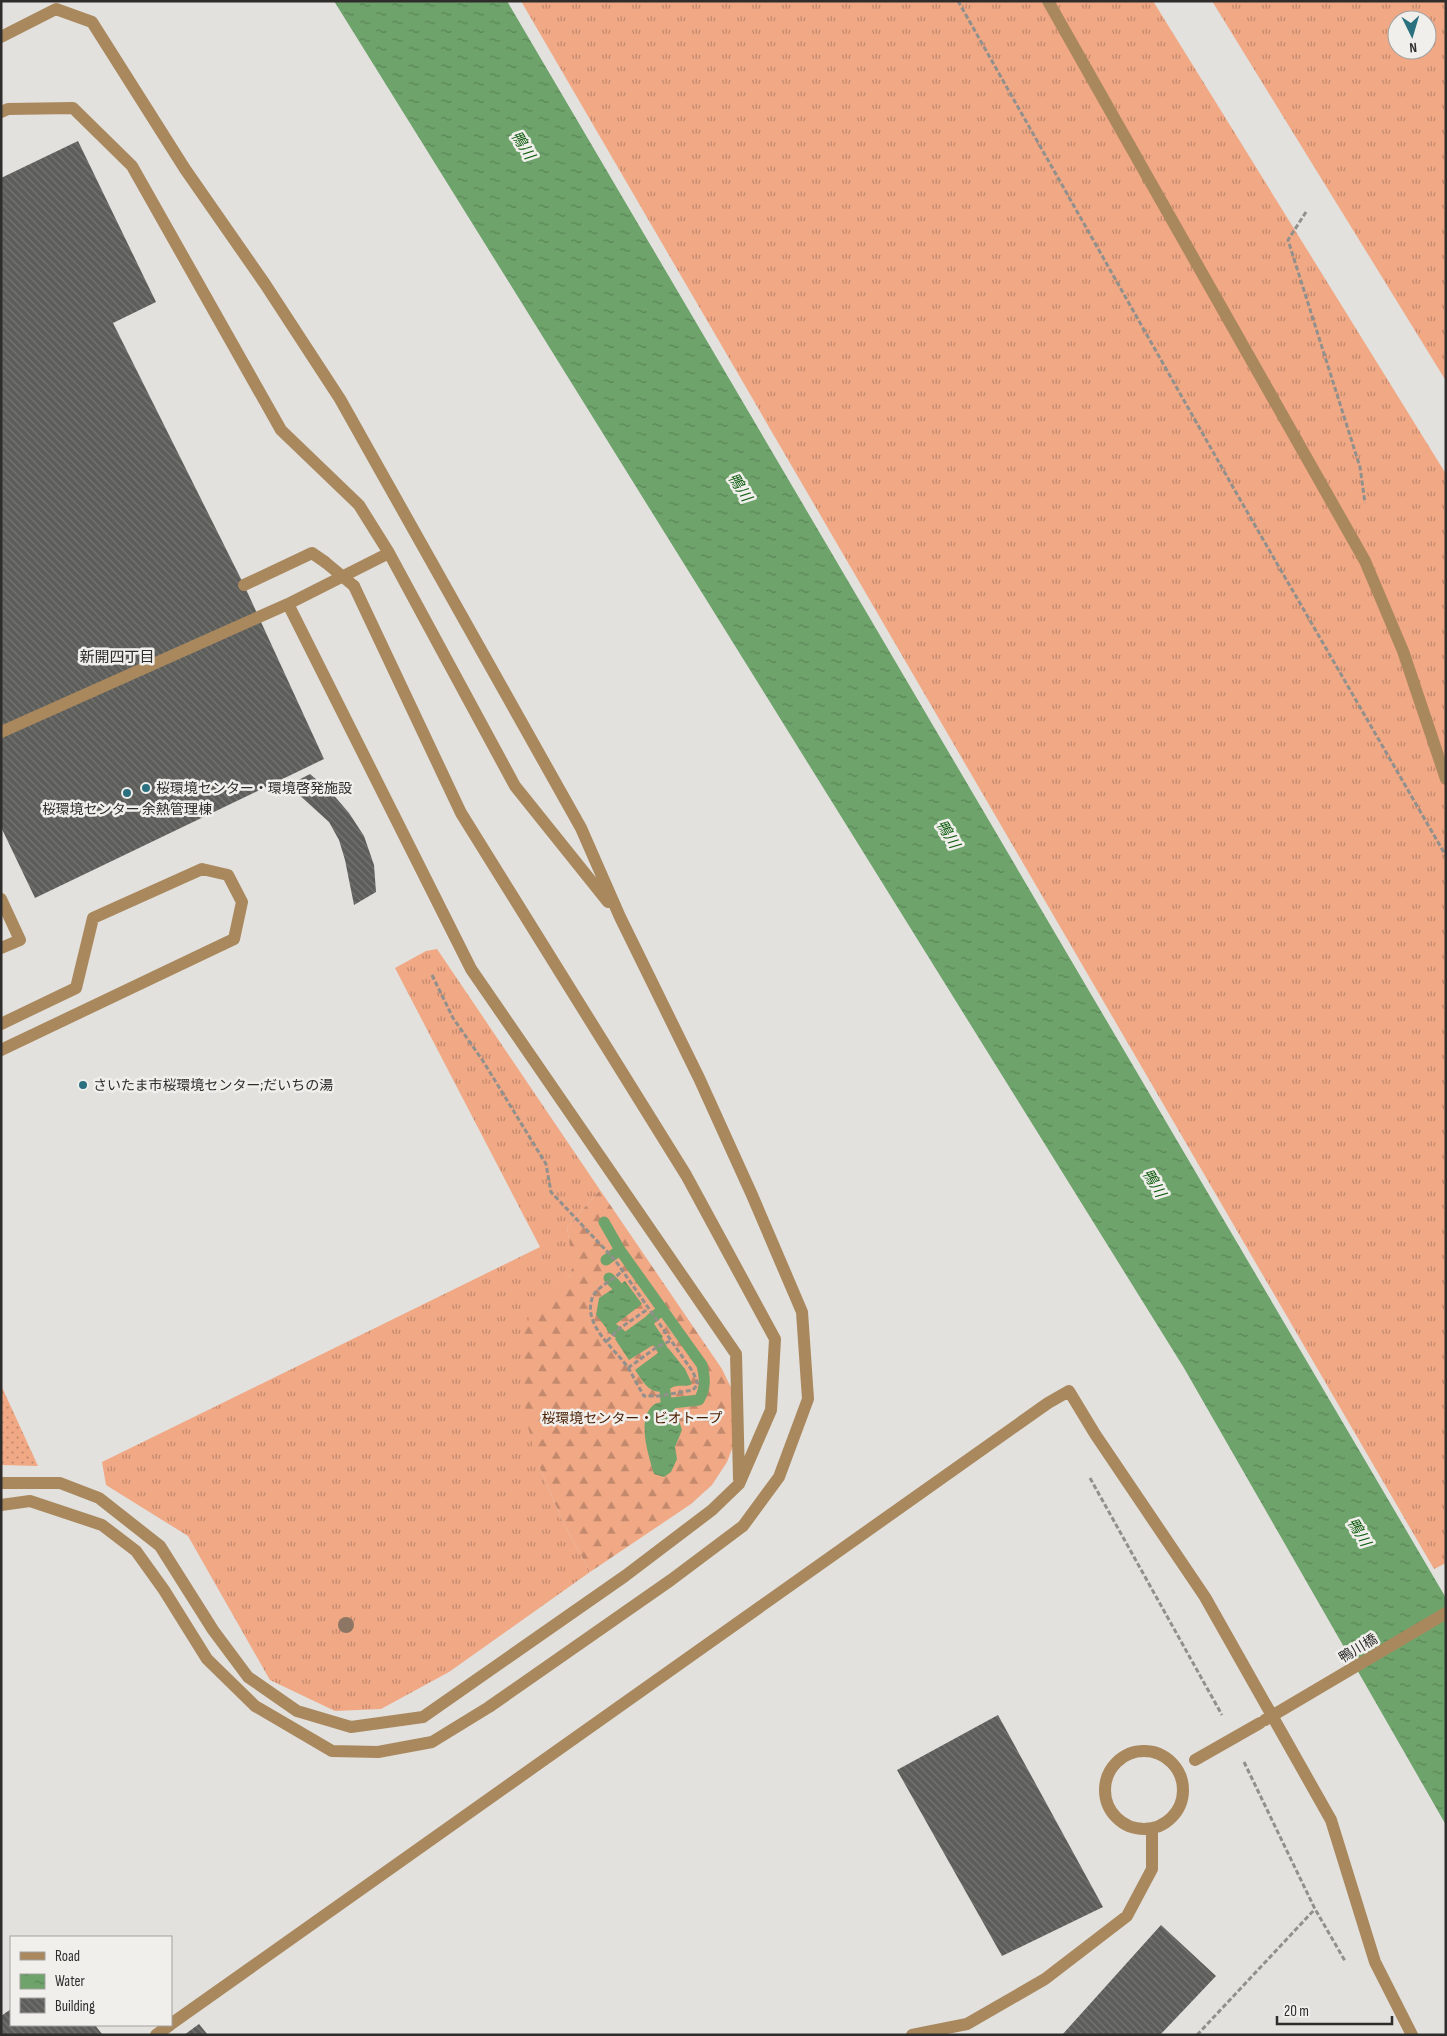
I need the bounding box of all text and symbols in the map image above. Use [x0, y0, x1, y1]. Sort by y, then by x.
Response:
north arrow [1387, 10, 1437, 60]
text: N [1409, 39, 1418, 56]
water label: 鴨川 [507, 128, 540, 165]
water label: 鴨川 [724, 470, 757, 507]
district label: 新開四丁目 [79, 648, 155, 667]
place label: 桜環境センター・環境啓発施設 [156, 780, 352, 797]
marker: 桜環境センター・環境啓発施設 [140, 782, 152, 794]
marker: 桜環境センター 余熱管理棟 [121, 787, 133, 799]
place label: 桜環境センター 余熱管理棟 [42, 801, 212, 818]
water label: 鴨川 [932, 817, 964, 854]
place label: さいたま市桜環境センター;だいちの湯 [93, 1077, 333, 1094]
marker: さいたま市桜環境センター;だいちの湯 [77, 1079, 89, 1091]
water label: 鴨川 [1138, 1166, 1170, 1203]
park label: 桜環境センター・ビオトープ [541, 1410, 723, 1427]
water label: 鴨川 [1343, 1515, 1375, 1552]
street label: 鴨川橋 [1336, 1630, 1381, 1667]
legend [10, 1936, 172, 2026]
text: Road [55, 1947, 80, 1966]
text: Water [55, 1972, 86, 1991]
scale bar [1277, 1994, 1392, 2026]
text: Building [55, 1997, 95, 2016]
text: 20 m [1284, 2002, 1309, 2021]

